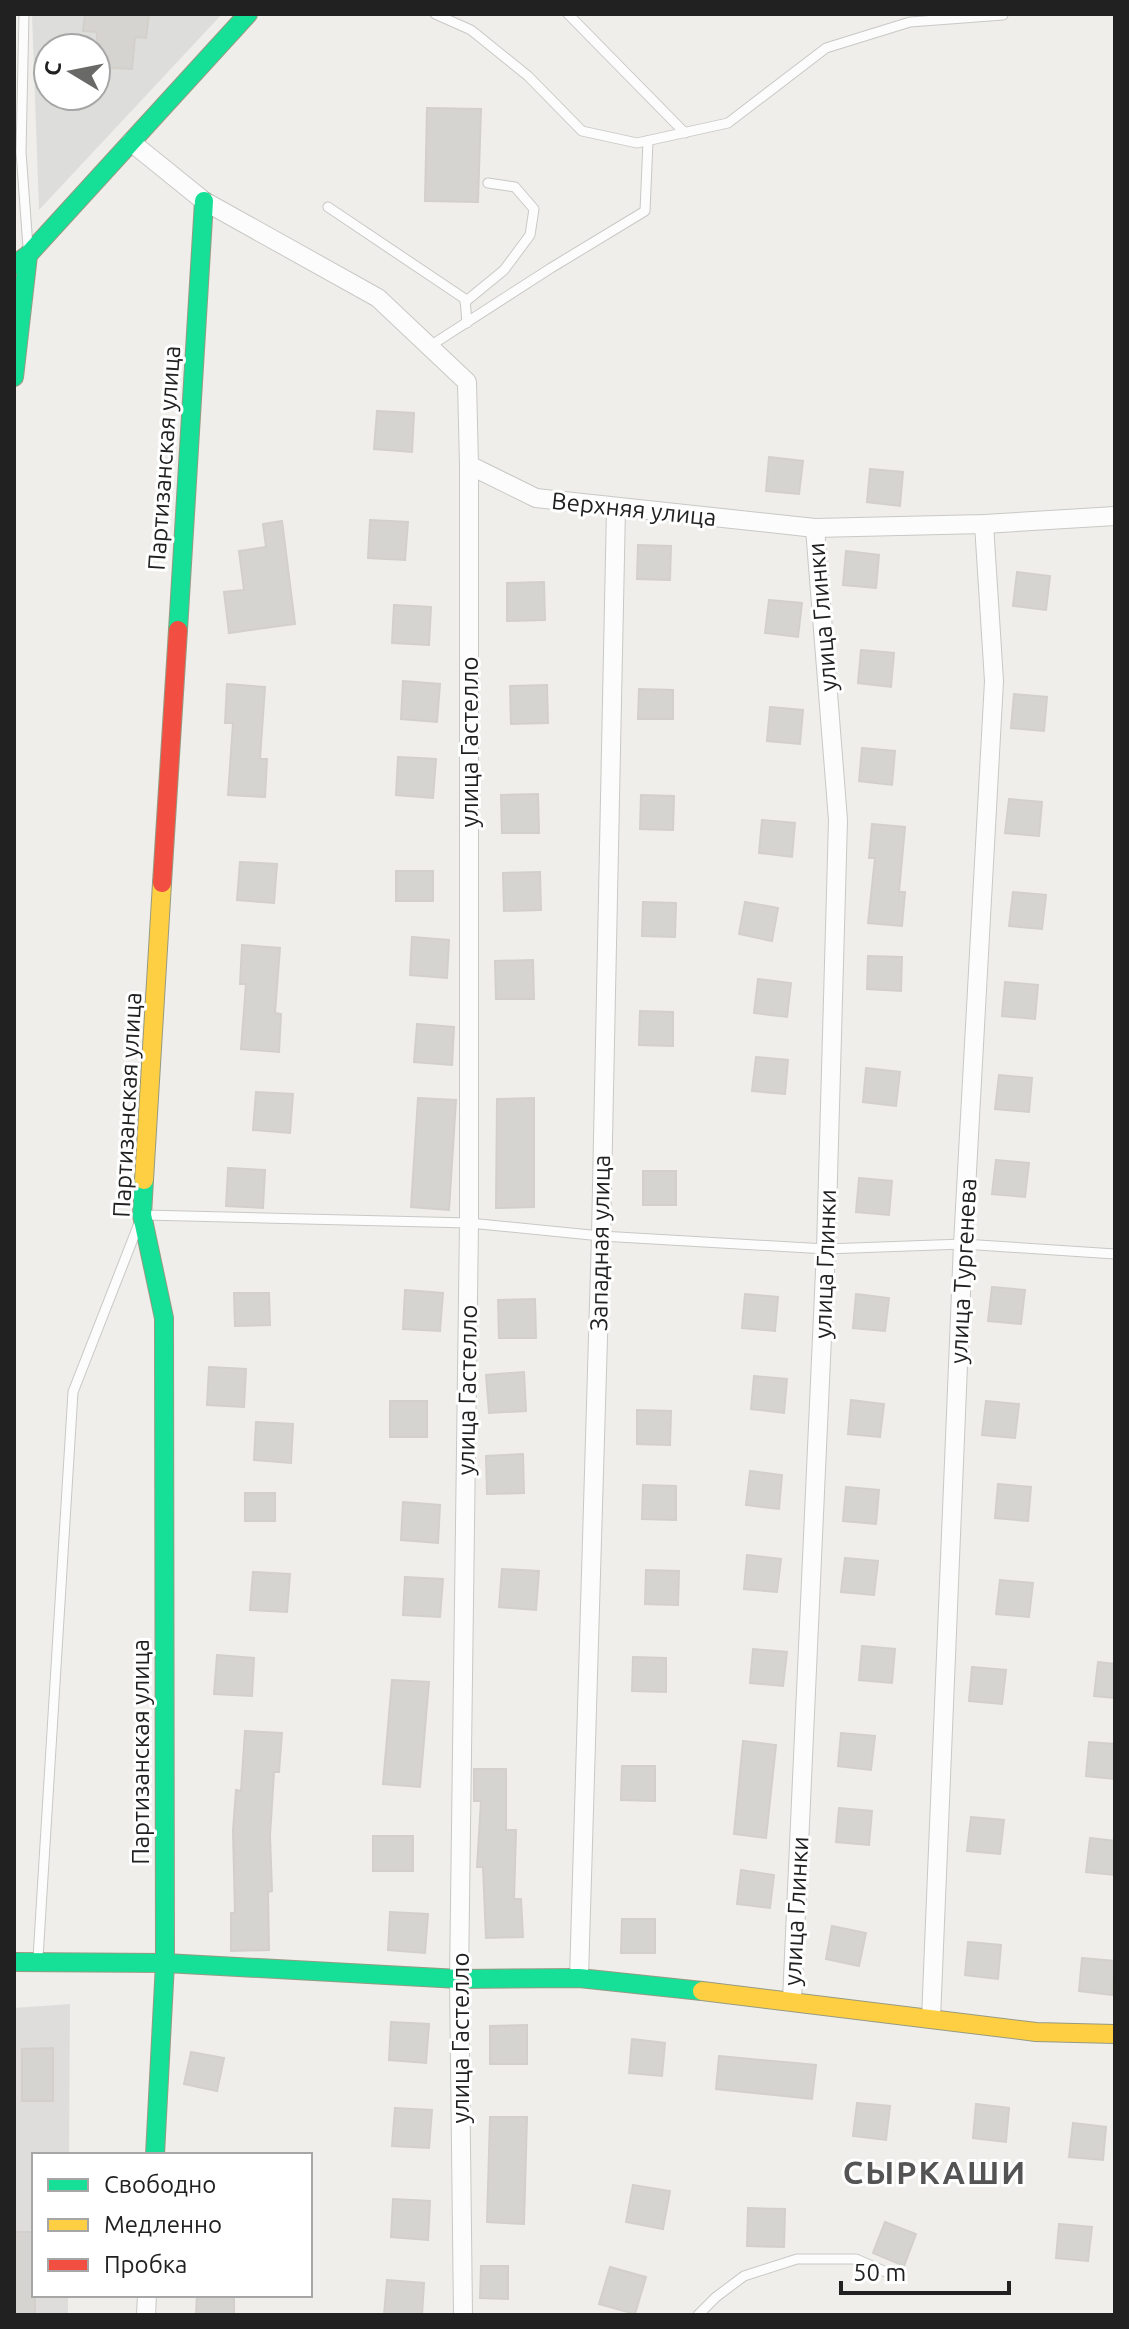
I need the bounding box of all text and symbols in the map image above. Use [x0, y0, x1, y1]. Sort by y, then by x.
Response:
north arrow [32, 32, 112, 112]
text: С [38, 59, 65, 78]
street label: Партизанская улица [143, 345, 185, 571]
street label: Верхняя улица [550, 487, 718, 531]
street label: улица Глинки [802, 541, 842, 693]
street label: улица Гастелло [456, 657, 483, 827]
street label: Партизанская улица [108, 992, 146, 1218]
street label: Западная улица [585, 1155, 615, 1331]
street label: улица Тургенева [945, 1178, 981, 1364]
street label: улица Глинки [809, 1189, 841, 1339]
street label: улица Гастелло [452, 1304, 482, 1476]
street label: Партизанская улица [127, 1639, 154, 1865]
street label: улица Глинки [779, 1836, 813, 1986]
street label: улица Гастелло [447, 1953, 474, 2123]
legend [32, 2153, 312, 2297]
district label: СЫРКАШИ [843, 2154, 1027, 2190]
text: Свободно [104, 2171, 216, 2198]
text: Медленно [104, 2211, 222, 2238]
scale bar [841, 2245, 1009, 2295]
text: Пробка [104, 2251, 187, 2278]
text: 50 m [853, 2259, 906, 2286]

